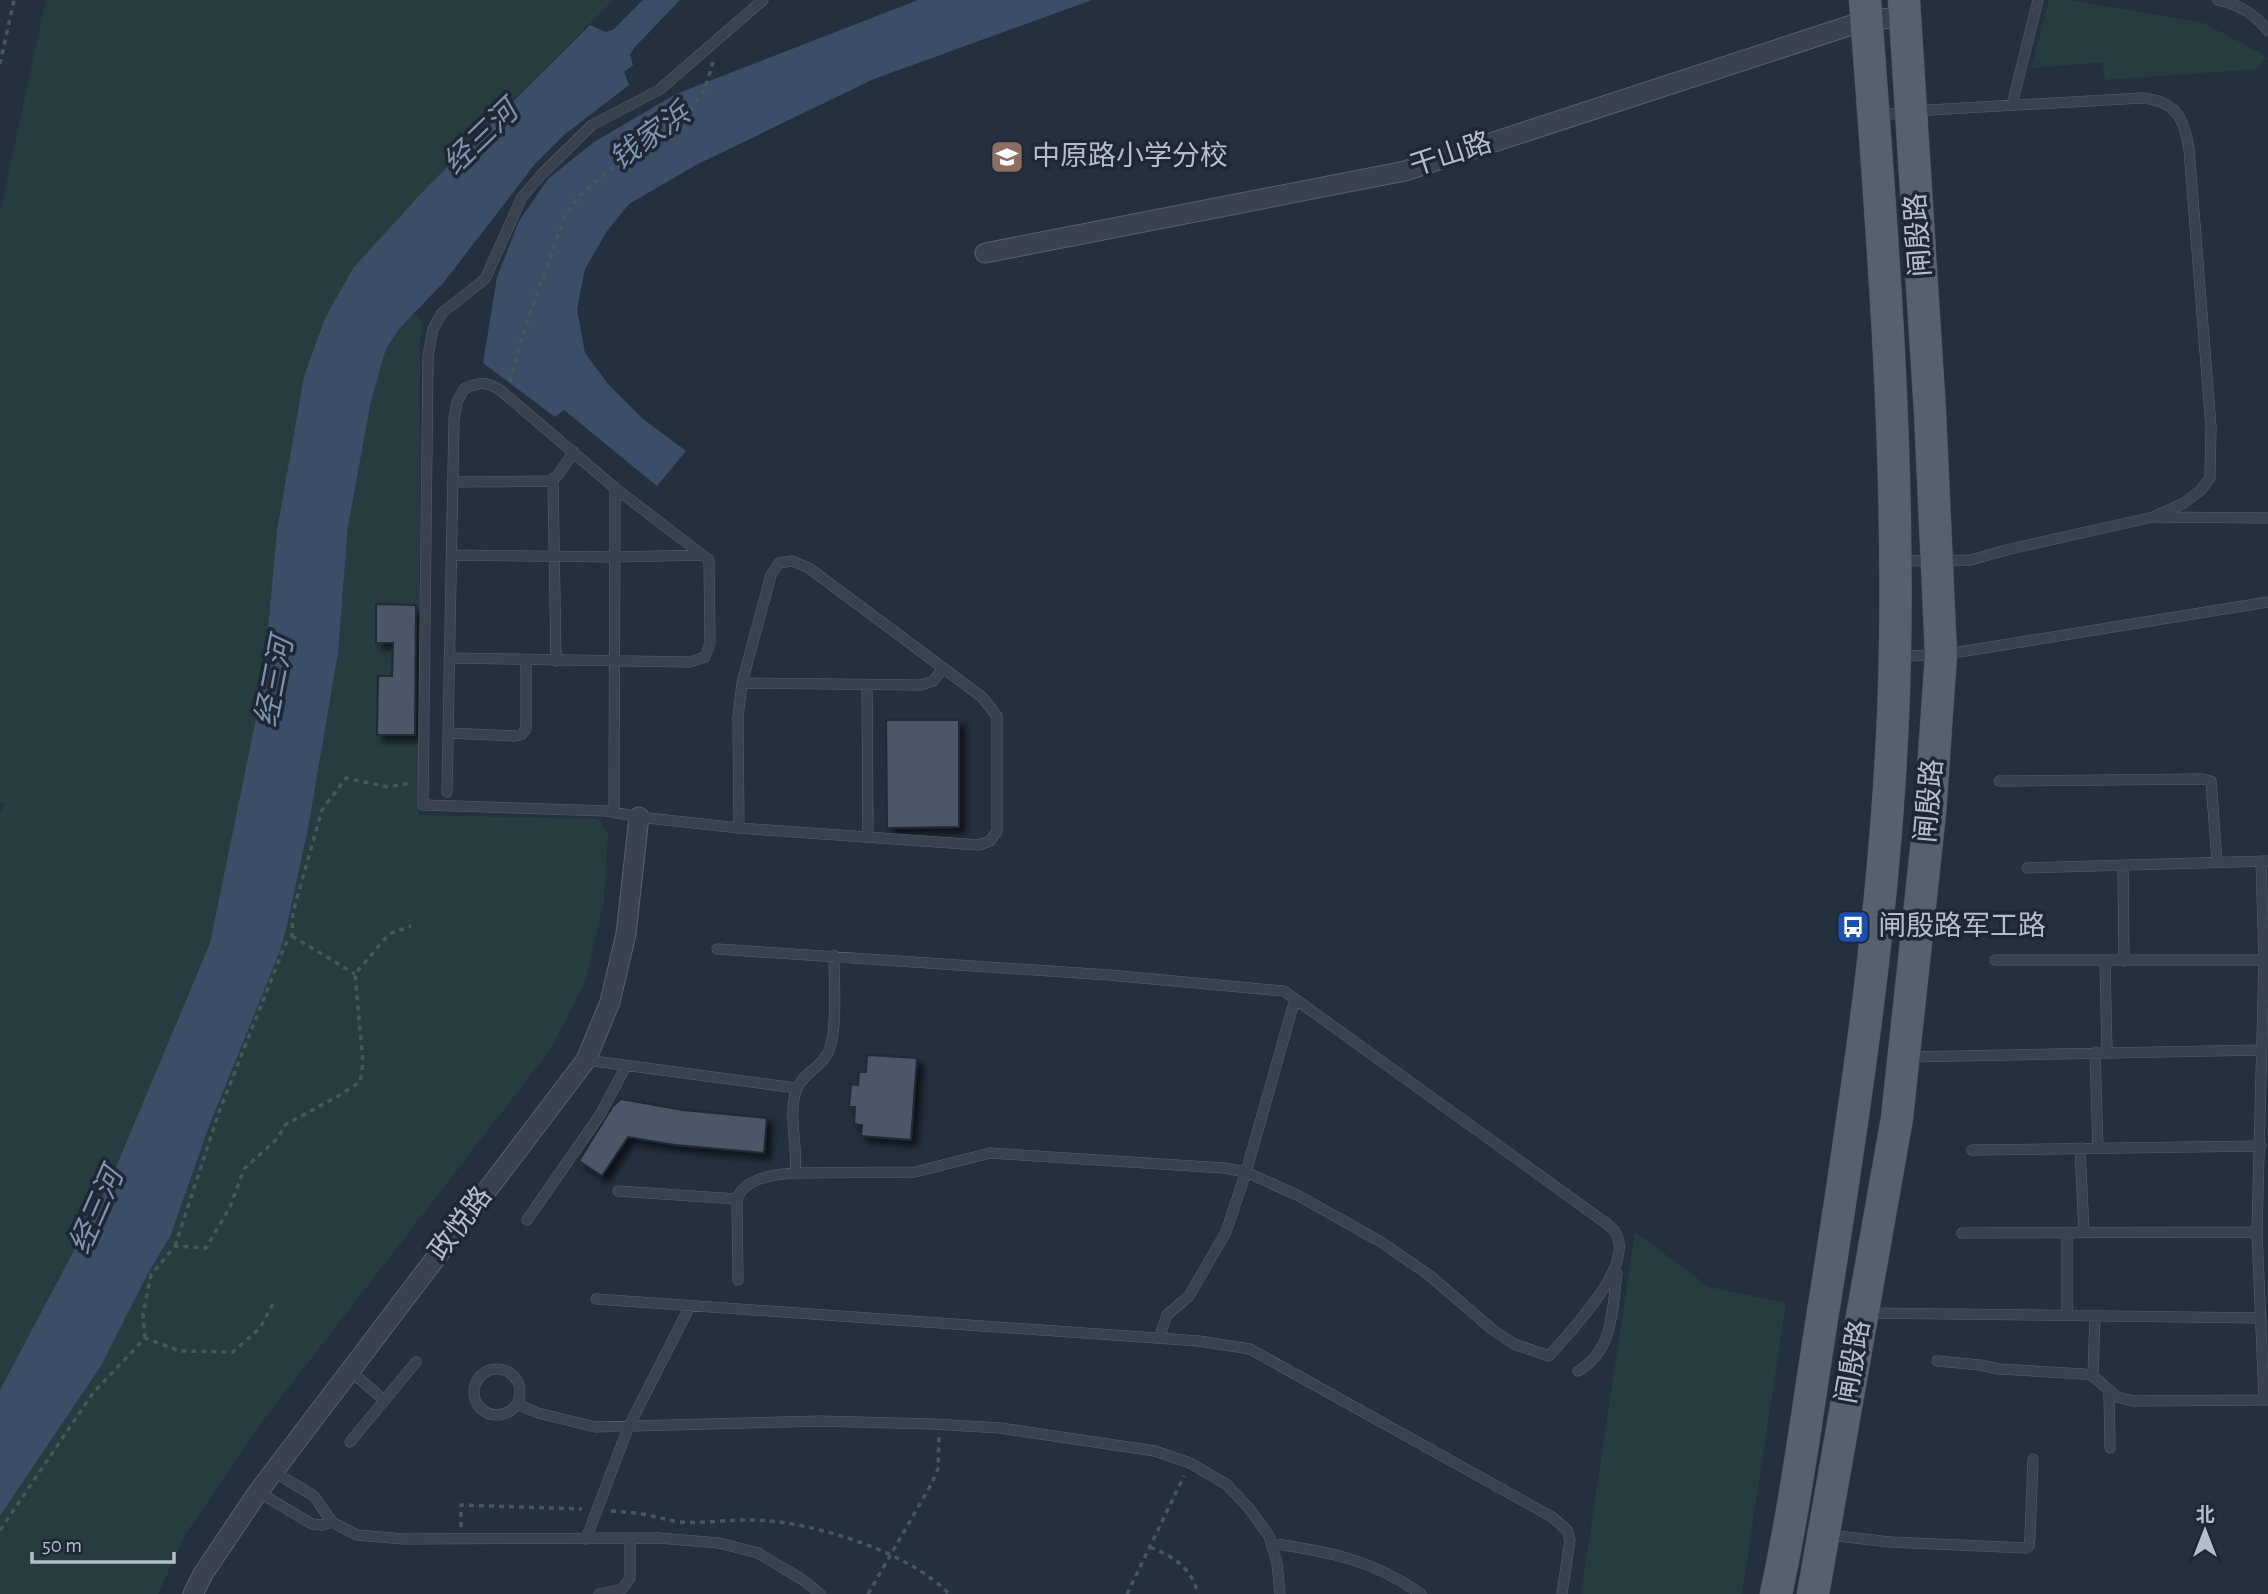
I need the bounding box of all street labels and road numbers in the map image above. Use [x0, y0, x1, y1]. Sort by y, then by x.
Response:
street label: 干山路 [1406, 127, 1495, 181]
street label: 闸殷路 [1900, 192, 1936, 278]
street label: 闸殷路 [1910, 758, 1948, 844]
street label: 政悦路 [423, 1181, 497, 1266]
street label: 闸殷路 [1831, 1318, 1875, 1406]

